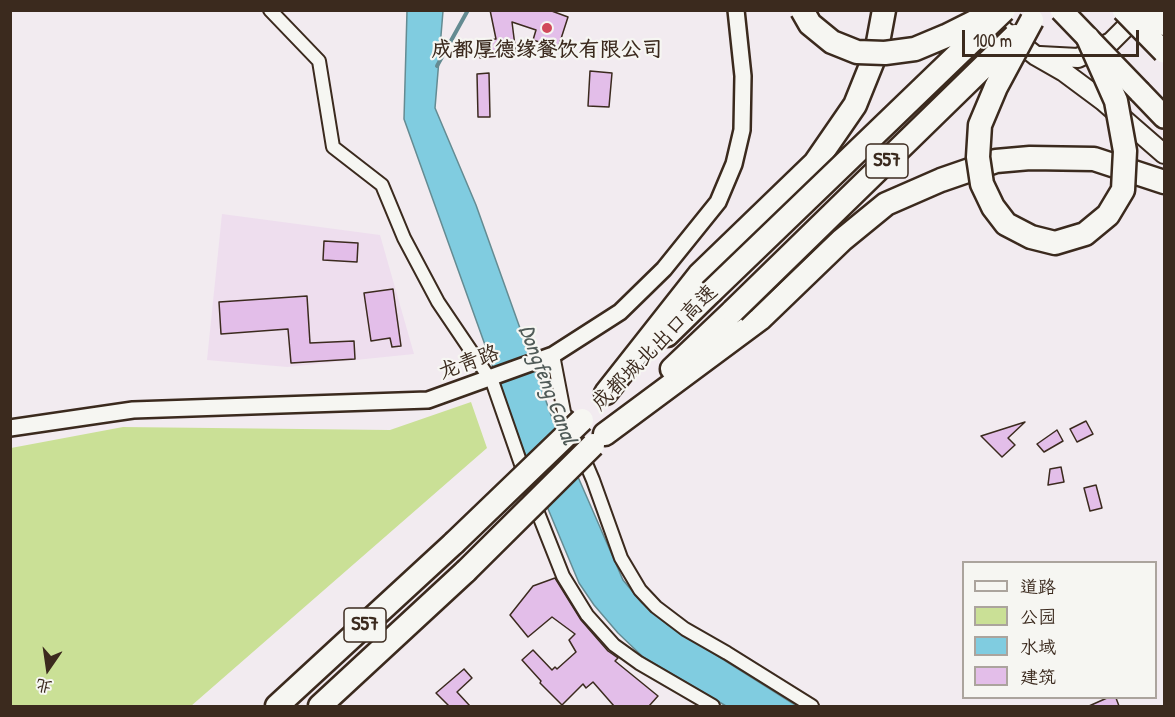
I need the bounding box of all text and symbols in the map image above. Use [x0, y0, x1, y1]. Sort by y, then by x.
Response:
scale bar [965, 18, 1142, 56]
marker: 成都厚德缘餐饮有限公司 [540, 21, 554, 35]
text: 100 m [973, 28, 1012, 53]
place label: 成都厚德缘餐饮有限公司 [432, 37, 662, 63]
road number: S57 [866, 144, 908, 178]
street label: 成都城北出口高速 [587, 280, 723, 416]
water label: Dongfeng Canal [512, 322, 582, 448]
street label: 龙青路 [435, 340, 503, 386]
legend [962, 561, 1157, 699]
text: 道路 [1020, 574, 1056, 599]
text: 公园 [1020, 604, 1056, 629]
road number: S57 [344, 608, 386, 642]
text: 水域 [1020, 634, 1056, 659]
north arrow [18, 639, 78, 699]
text: 建筑 [1020, 664, 1056, 689]
text: 北 [34, 674, 54, 699]

